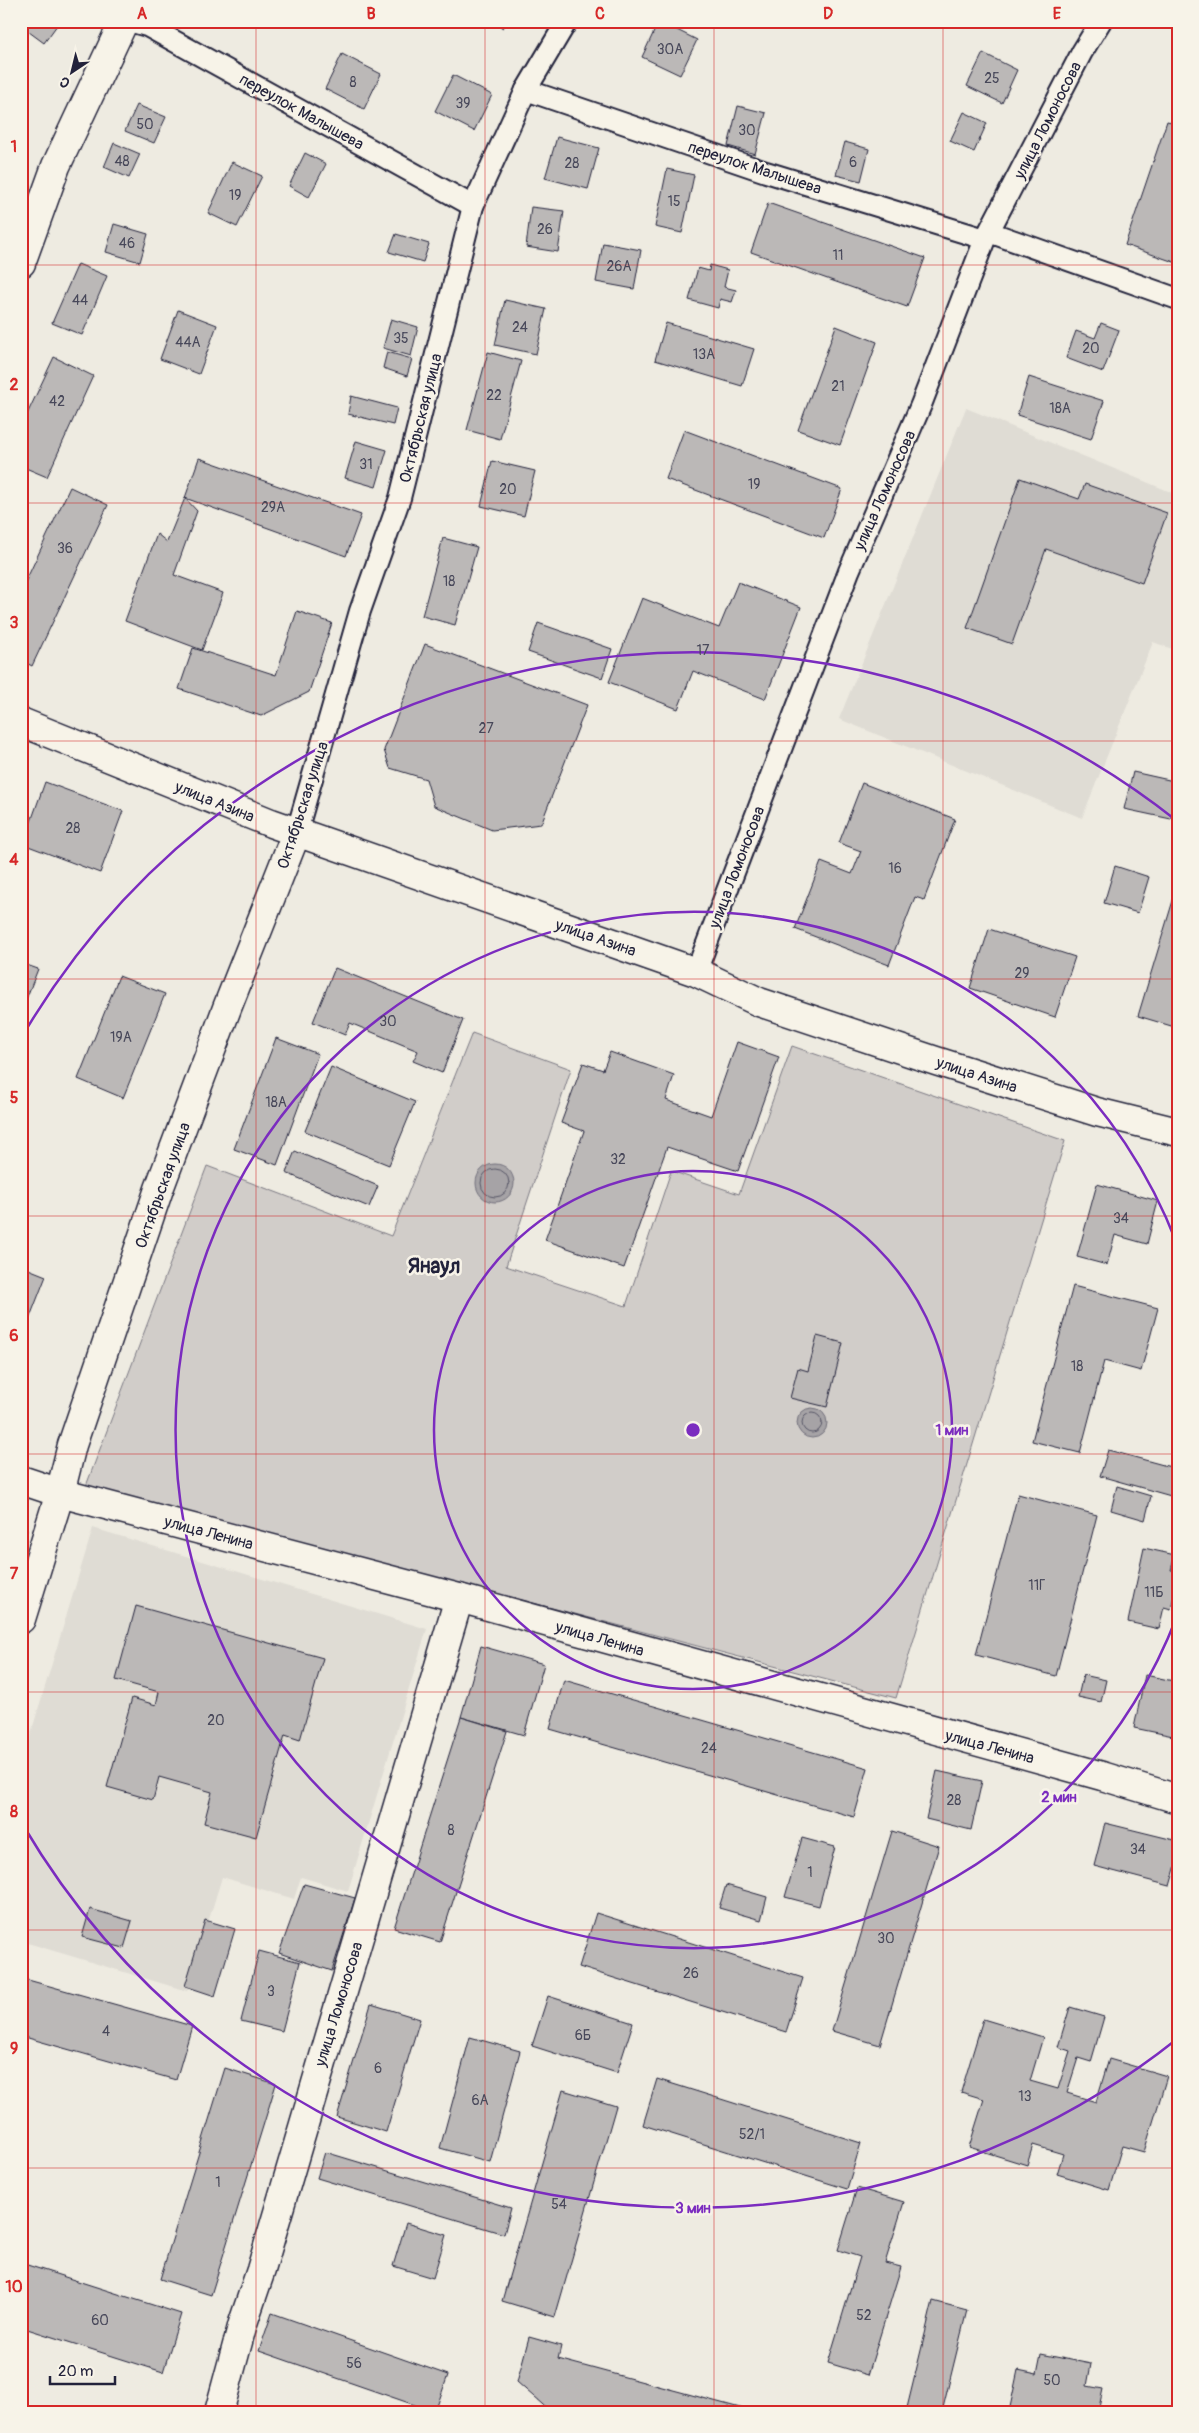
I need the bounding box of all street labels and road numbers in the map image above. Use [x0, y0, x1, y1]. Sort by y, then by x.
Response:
street label: улица Ломоносова [1009, 58, 1086, 183]
street label: переулок Малышева [236, 69, 367, 154]
street label: переулок Малышева [685, 137, 824, 199]
street label: Октябрьская улица [395, 351, 447, 485]
street label: улица Ломоносова [849, 427, 920, 554]
street label: Октябрьская улица [273, 739, 333, 872]
street label: улица Азина [171, 777, 257, 827]
street label: улица Ломоносова [704, 803, 769, 932]
street label: улица Азина [552, 914, 639, 961]
street label: улица Азина [933, 1052, 1020, 1097]
street label: Октябрьская улица [131, 1120, 195, 1251]
street label: улица Ленина [161, 1511, 255, 1554]
street label: улица Ленина [552, 1616, 646, 1661]
street label: улица Ленина [942, 1725, 1036, 1768]
street label: улица Ломоносова [310, 1940, 367, 2070]

